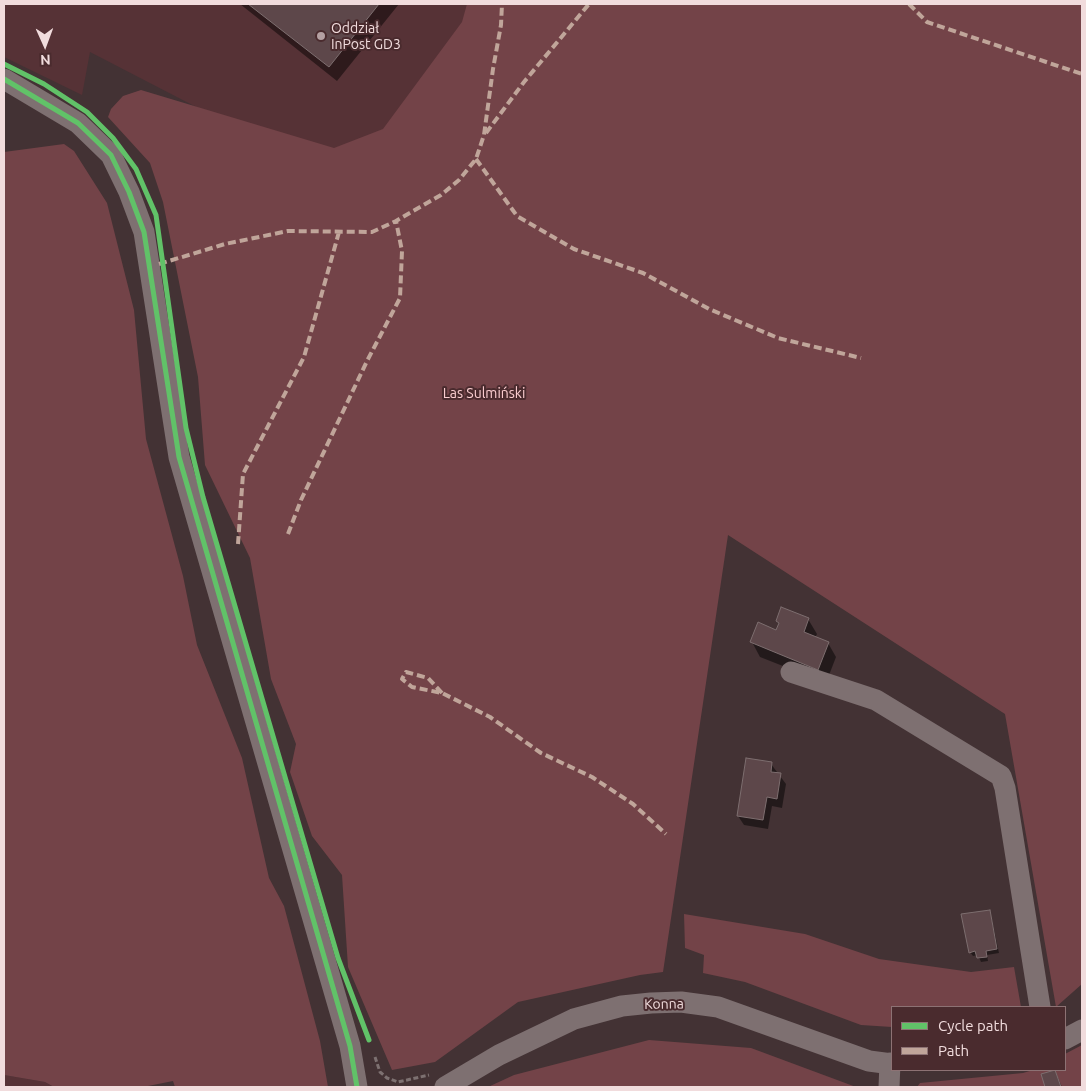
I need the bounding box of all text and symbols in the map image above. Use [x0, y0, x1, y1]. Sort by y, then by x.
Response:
north arrow [20, 20, 70, 70]
place label: Oddział InPost GD3 [331, 20, 401, 52]
marker: Oddział InPost GD3 [315, 30, 327, 42]
text: N [40, 52, 51, 68]
park label: Las Sulmiński [443, 385, 525, 401]
street label: Konna [644, 995, 684, 1013]
legend [891, 1006, 1066, 1071]
text: Cycle path [938, 1017, 1008, 1034]
text: Path [938, 1042, 969, 1059]

